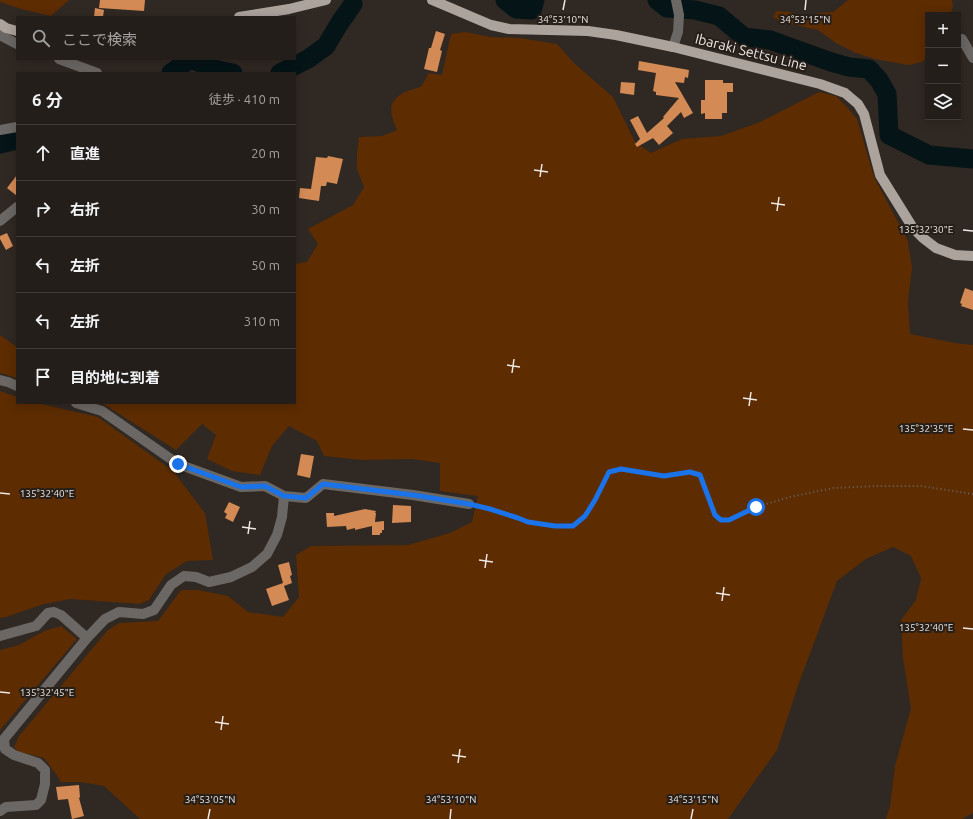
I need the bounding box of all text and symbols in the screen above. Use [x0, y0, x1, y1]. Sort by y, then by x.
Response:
map controls [925, 12, 961, 120]
button: + [925, 12, 961, 48]
text: 34°53'10"N [538, 14, 588, 25]
text: 34°53'15"N [780, 14, 830, 25]
search box [16, 16, 296, 60]
icon: search [30, 27, 52, 49]
street label: Ibaraki Settsu Line [693, 30, 809, 74]
text: ここで検索 [62, 31, 137, 48]
button: − [925, 48, 961, 84]
button: layers [925, 84, 961, 120]
text: 6 分 [32, 90, 63, 109]
text: 徒歩 · 410 m [209, 92, 280, 106]
icon: ahead [32, 142, 54, 164]
text: 直進 [70, 145, 100, 162]
text: 20 m [251, 146, 280, 160]
icon: right [32, 198, 54, 220]
text: 右折 [70, 201, 100, 218]
text: 30 m [251, 202, 280, 216]
text: 135°32'30"E [899, 224, 954, 235]
icon: left [32, 254, 54, 276]
text: 左折 [70, 257, 100, 274]
text: 50 m [251, 258, 280, 272]
icon: left [32, 310, 54, 332]
text: 左折 [70, 313, 100, 330]
text: 310 m [244, 314, 280, 328]
icon: arrive [32, 366, 54, 388]
text: 目的地に到着 [70, 369, 160, 386]
text: 135°32'35"E [899, 423, 954, 434]
route end [169, 455, 187, 473]
text: 135°32'40"E [20, 488, 75, 499]
route start [747, 498, 765, 516]
text: 135°32'40"E [899, 622, 954, 633]
text: 135°32'45"E [20, 687, 75, 698]
text: 34°53'05"N [185, 794, 235, 805]
text: 34°53'10"N [426, 794, 476, 805]
text: 34°53'15"N [668, 794, 718, 805]

